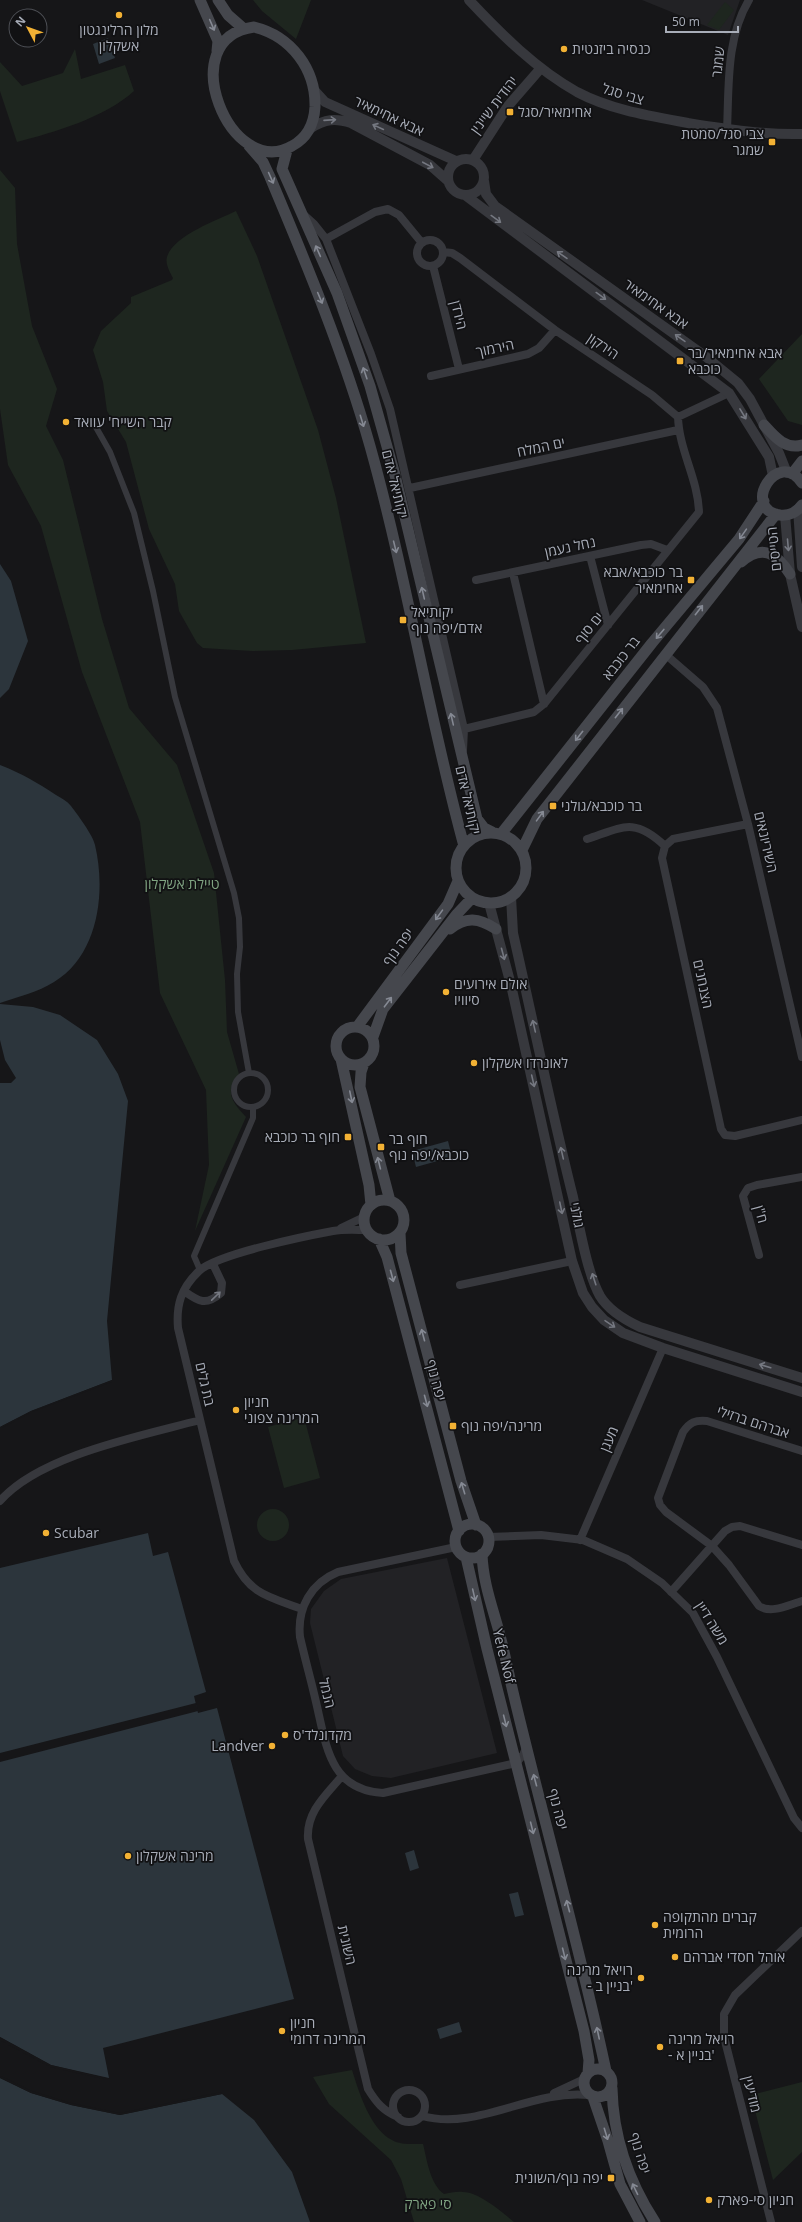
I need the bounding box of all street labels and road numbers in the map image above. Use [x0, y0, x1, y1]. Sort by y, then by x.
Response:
street label: שמגר [706, 45, 729, 78]
street label: יהודית שיינין [466, 72, 522, 138]
street label: צבי סגל [600, 78, 647, 109]
street label: אבא אחימאיר [351, 91, 427, 140]
street label: אבא אחימאיר [620, 274, 692, 333]
street label: הירדן [447, 298, 472, 332]
street label: הירקון [584, 328, 623, 363]
street label: הירמוך [474, 334, 516, 361]
street label: ים המלח [515, 432, 567, 461]
street label: יקותיאל אדם [378, 448, 413, 520]
street label: הטייסים [762, 526, 785, 572]
street label: נחל נעמן [543, 532, 597, 561]
street label: ים סוף [570, 608, 607, 648]
street label: בר כוכבא [598, 631, 644, 683]
street label: יקותיאל אדם [451, 764, 486, 836]
street label: השיריונאים [750, 809, 783, 874]
street label: יפה נוף [377, 924, 418, 969]
street label: הצנחנים [689, 958, 718, 1010]
street label: גולני [566, 1200, 589, 1229]
street label: ח"ן [750, 1203, 773, 1225]
street label: יפה נוף [422, 1357, 451, 1403]
street label: בת גלים [191, 1360, 220, 1408]
street label: אברהם ברזילי [714, 1401, 792, 1442]
street label: מעגן [595, 1423, 622, 1455]
street label: משה דיין [692, 1597, 733, 1648]
street label: Yefe Nof [489, 1627, 521, 1686]
street label: הנמל [315, 1676, 340, 1710]
street label: יפה נוף [544, 1786, 573, 1832]
street label: השונית [334, 1923, 361, 1967]
street label: מודיעין [739, 2073, 766, 2114]
street label: יפה נוף [625, 2130, 656, 2176]

